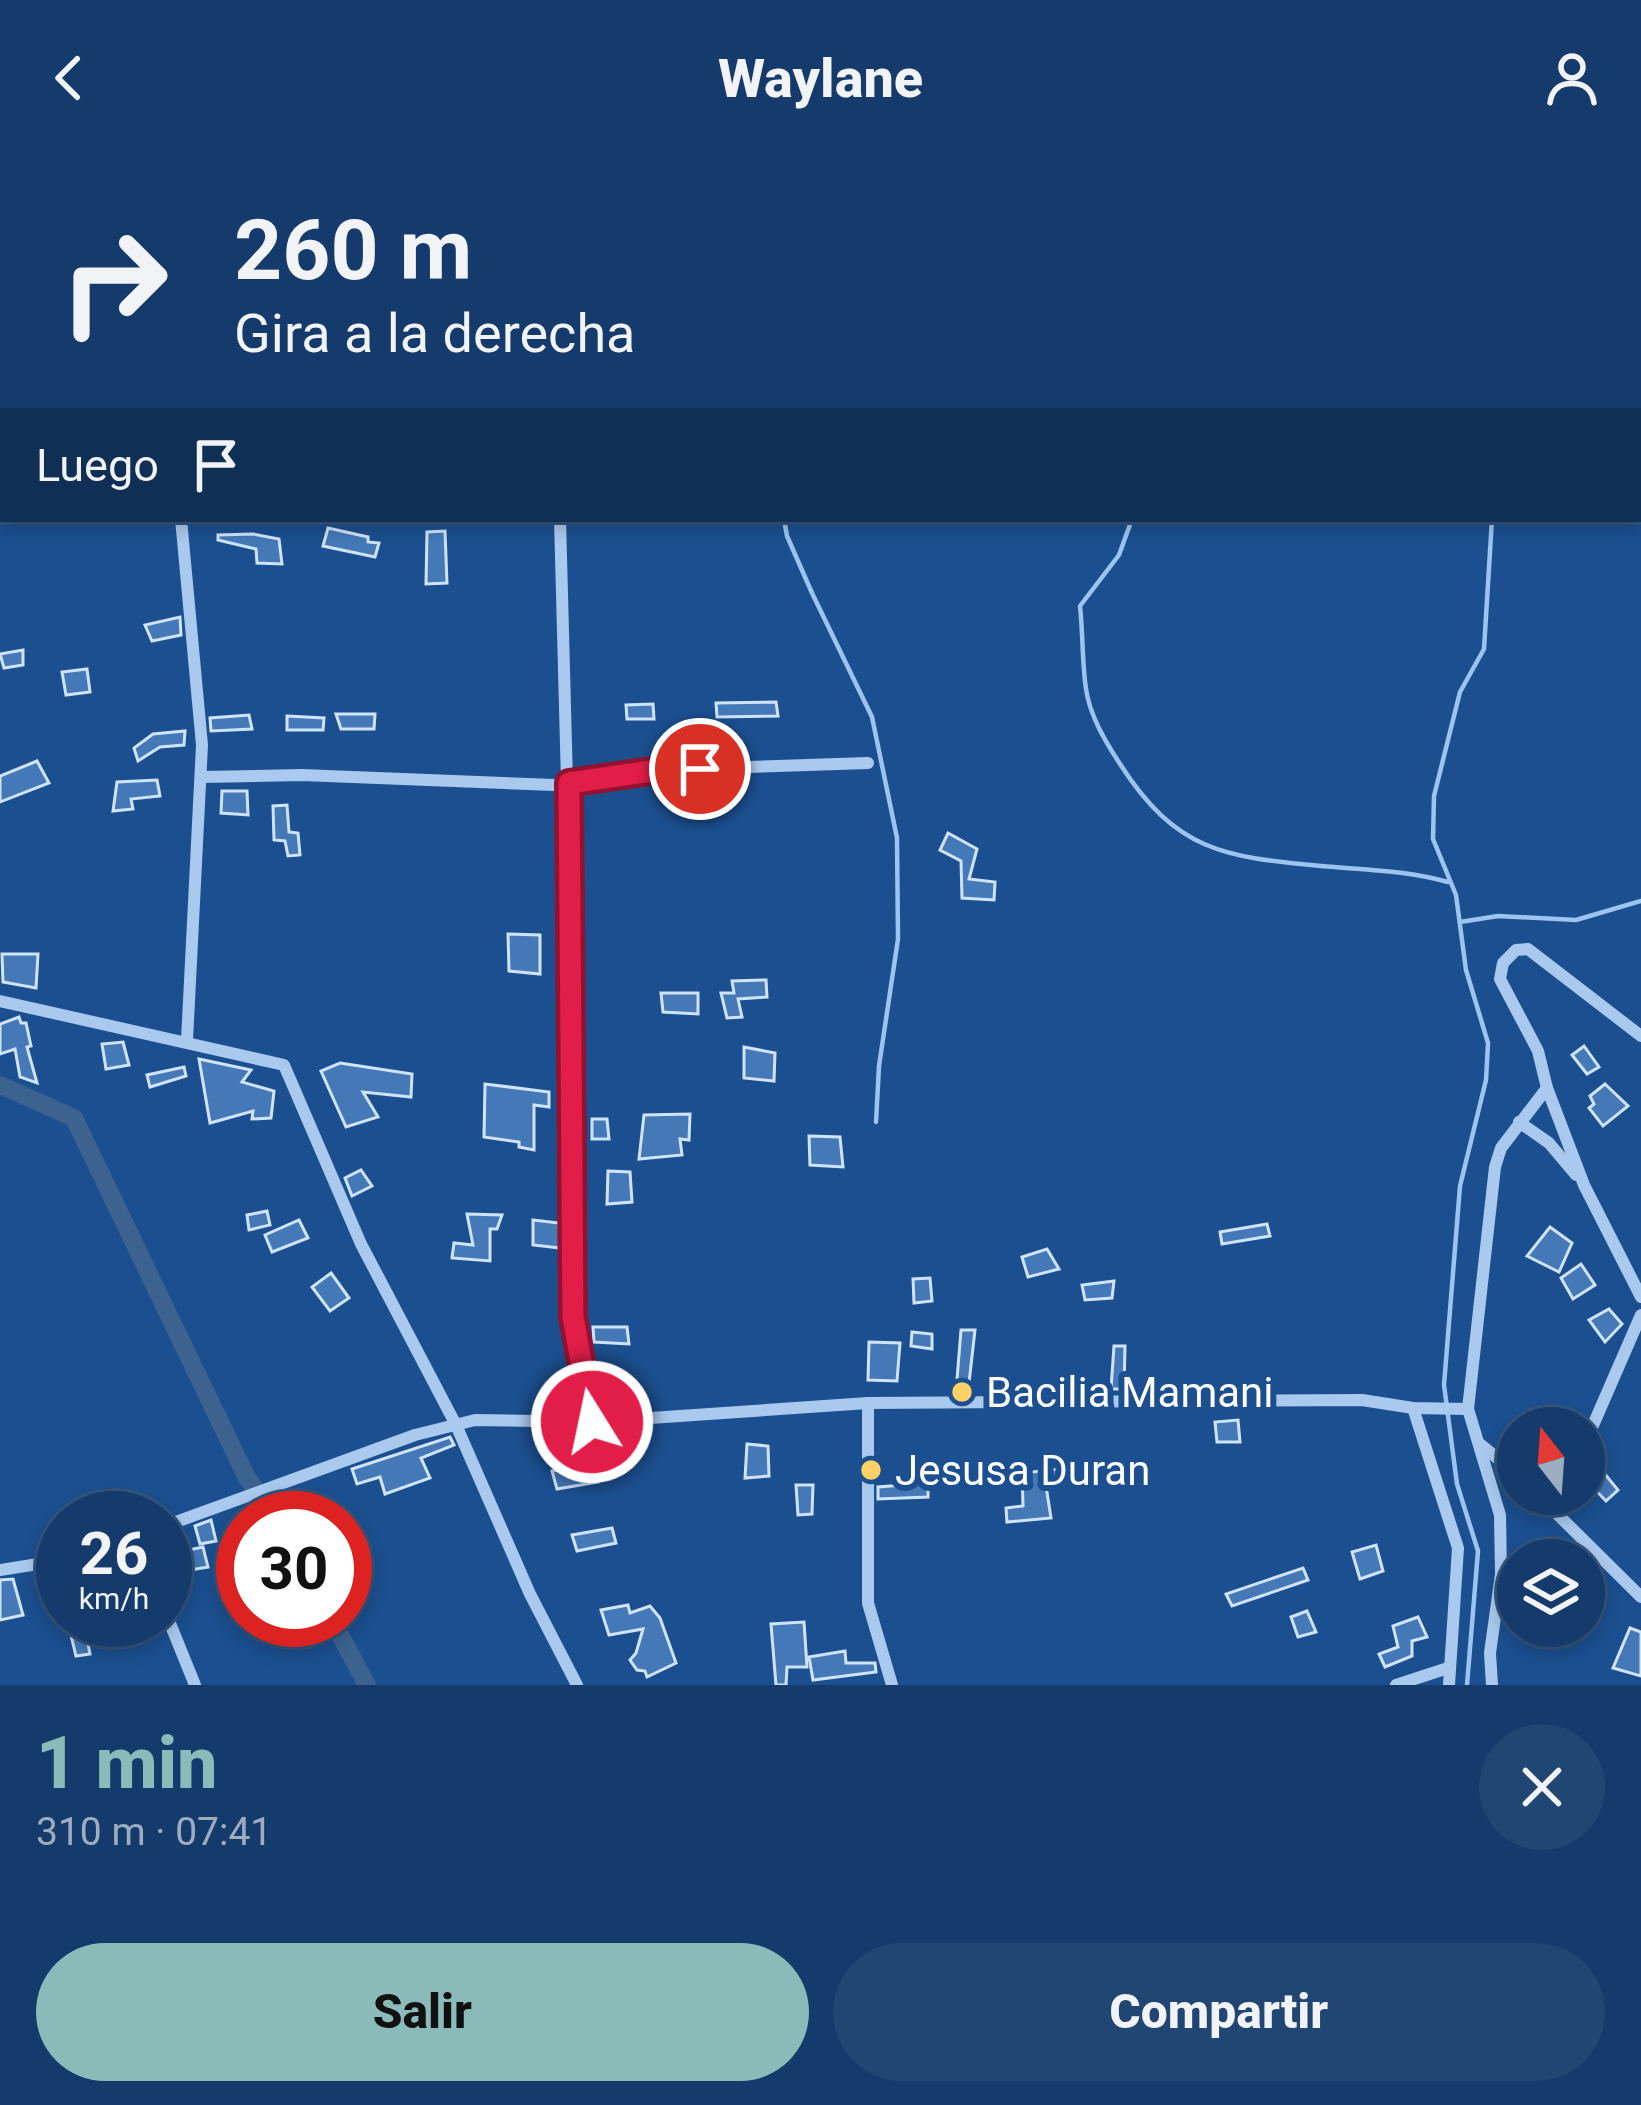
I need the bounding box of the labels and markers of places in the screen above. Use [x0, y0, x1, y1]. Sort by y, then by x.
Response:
pin [649, 718, 751, 820]
place label: Bacilia Mamani [986, 1368, 1274, 1417]
marker: Bacilia Mamani [949, 1379, 975, 1405]
place label: Jesusa Duran [895, 1446, 1150, 1495]
marker: Jesusa Duran [858, 1457, 884, 1483]

